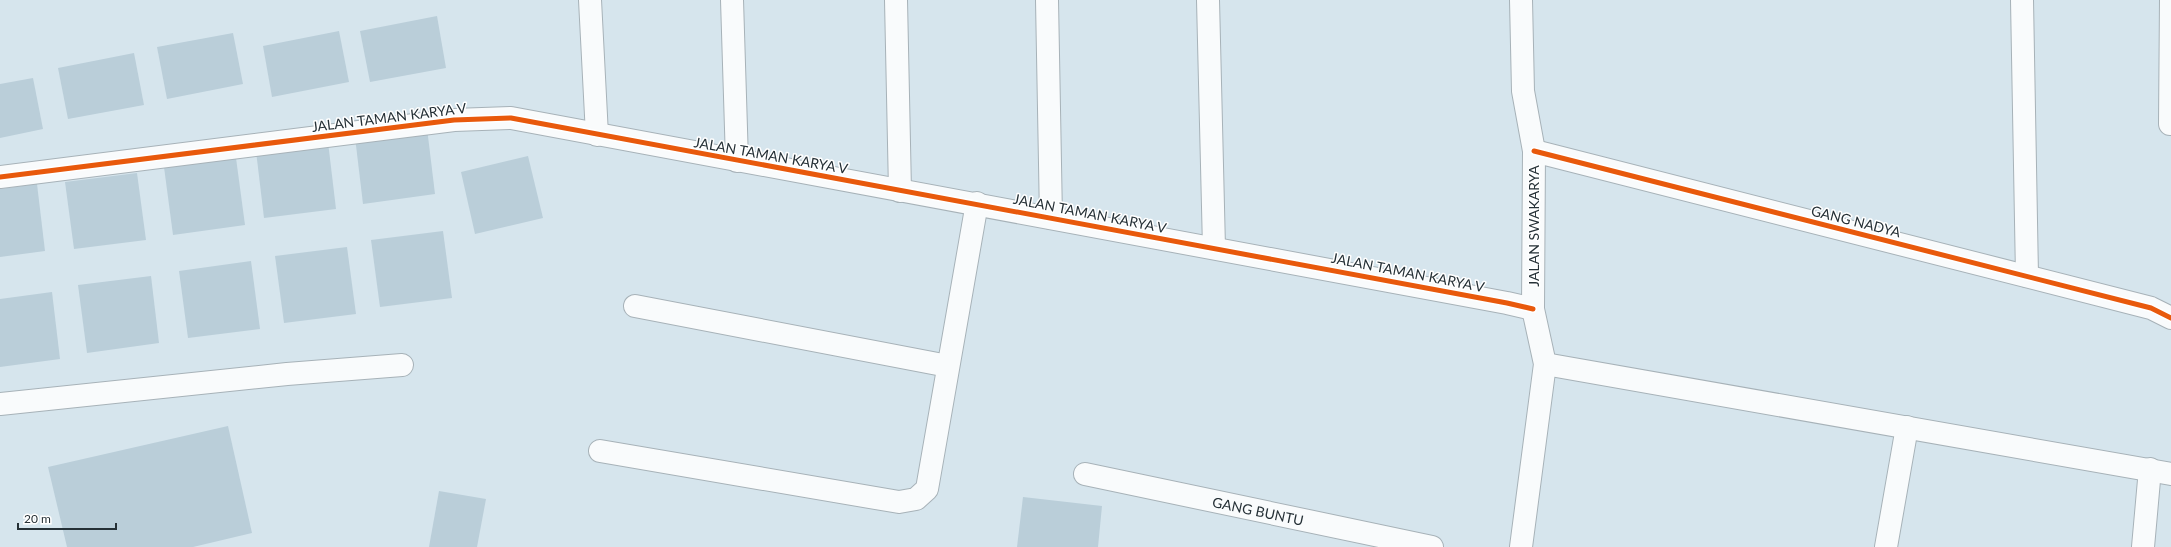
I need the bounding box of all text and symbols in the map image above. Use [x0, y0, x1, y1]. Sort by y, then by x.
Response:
street label: JALAN TAMAN KARYA V [311, 99, 468, 135]
street label: JALAN TAMAN KARYA V [693, 133, 850, 177]
street label: JALAN SWAKARYA [1525, 165, 1542, 287]
street label: JALAN TAMAN KARYA V [1012, 190, 1169, 236]
street label: GANG NADYA [1809, 202, 1903, 240]
street label: JALAN TAMAN KARYA V [1330, 249, 1487, 295]
street label: GANG BUNTU [1211, 493, 1305, 528]
scale bar [18, 505, 116, 531]
text: 20 m [24, 511, 51, 526]

